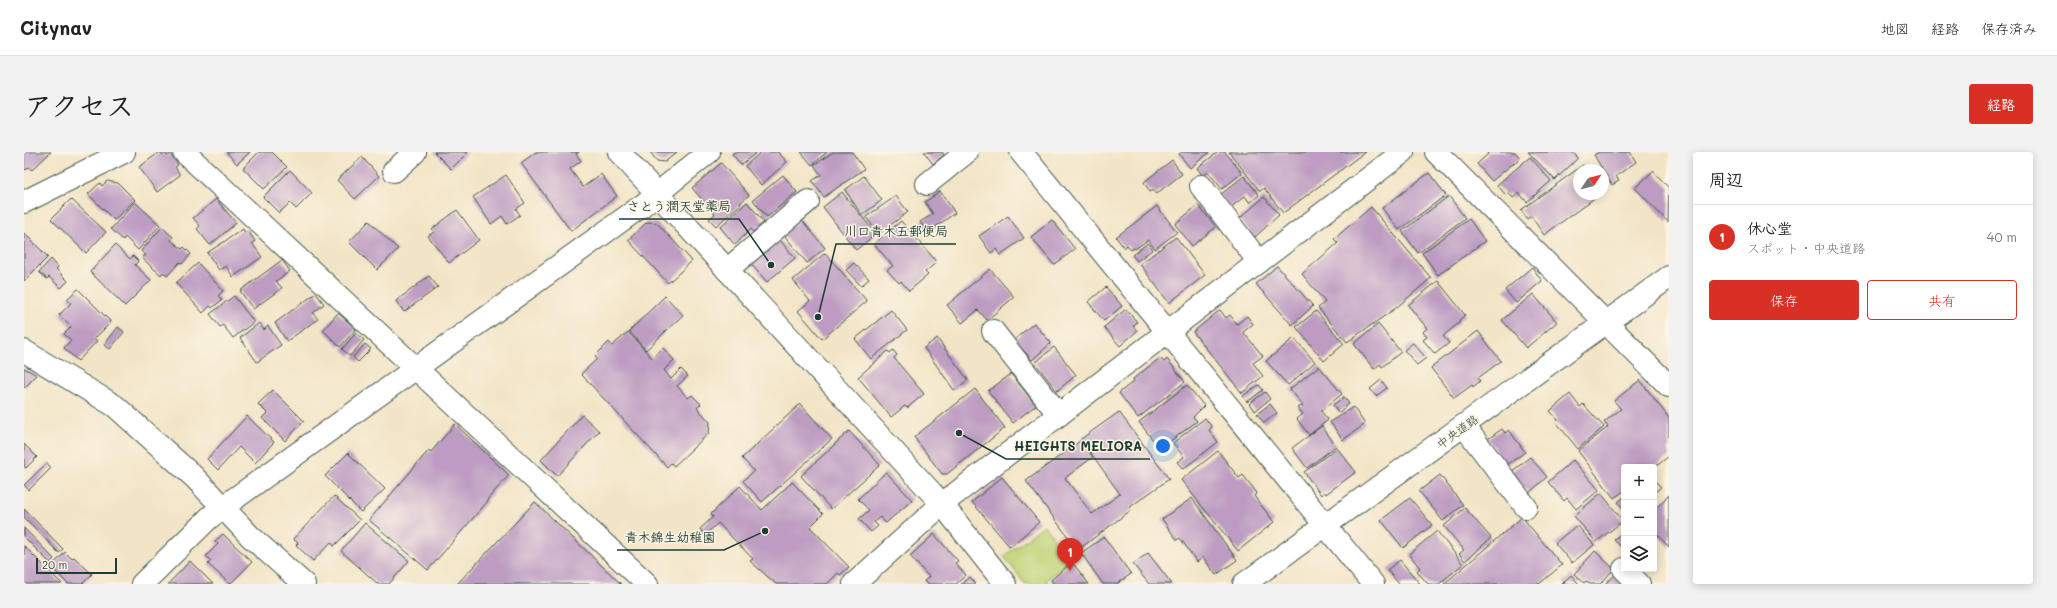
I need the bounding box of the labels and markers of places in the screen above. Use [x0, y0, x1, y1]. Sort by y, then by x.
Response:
callout: さとう潤天堂薬局 [619, 194, 739, 219]
callout: 川口青木五郵便局 [836, 219, 956, 244]
callout: HEIGHTS MELIORA [1006, 434, 1150, 459]
callout: 青木錦生幼稚園 [617, 525, 724, 550]
pin: 1 [1057, 538, 1083, 571]

